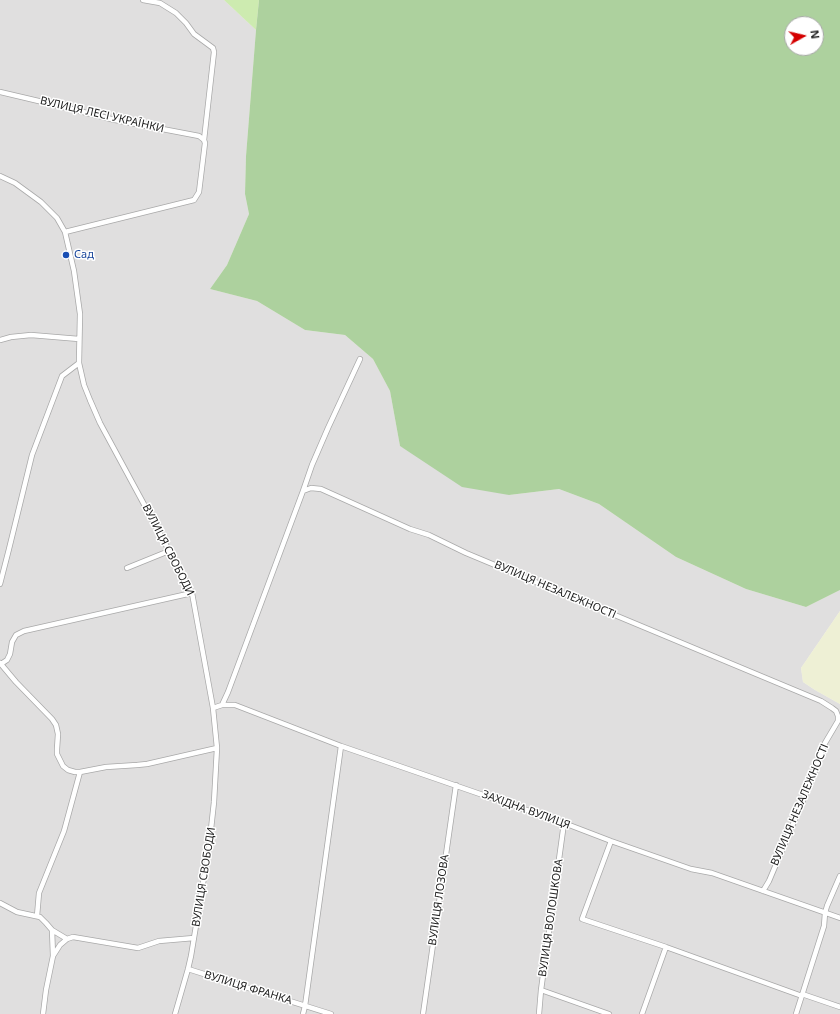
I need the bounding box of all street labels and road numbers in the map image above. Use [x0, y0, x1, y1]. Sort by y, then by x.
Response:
street label: ВУЛИЦЯ ЛЕСІ УКРАЇНКИ [39, 94, 165, 136]
street label: ВУЛИЦЯ СВОБОДИ [139, 502, 197, 598]
street label: ВУЛИЦЯ НЕЗАЛЕЖНОСТІ [492, 558, 618, 622]
street label: ВУЛИЦЯ НЕЗАЛЕЖНОСТІ [768, 742, 832, 868]
street label: ЗАХІДНА ВУЛИЦЯ [480, 788, 572, 832]
street label: ВУЛИЦЯ СВОБОДИ [190, 826, 218, 928]
street label: ВУЛИЦЯ ЛОЗОВА [426, 854, 452, 946]
street label: ВУЛИЦЯ ВОЛОШКОВА [536, 858, 566, 978]
street label: ВУЛИЦЯ ФРАНКА [202, 968, 294, 1008]

